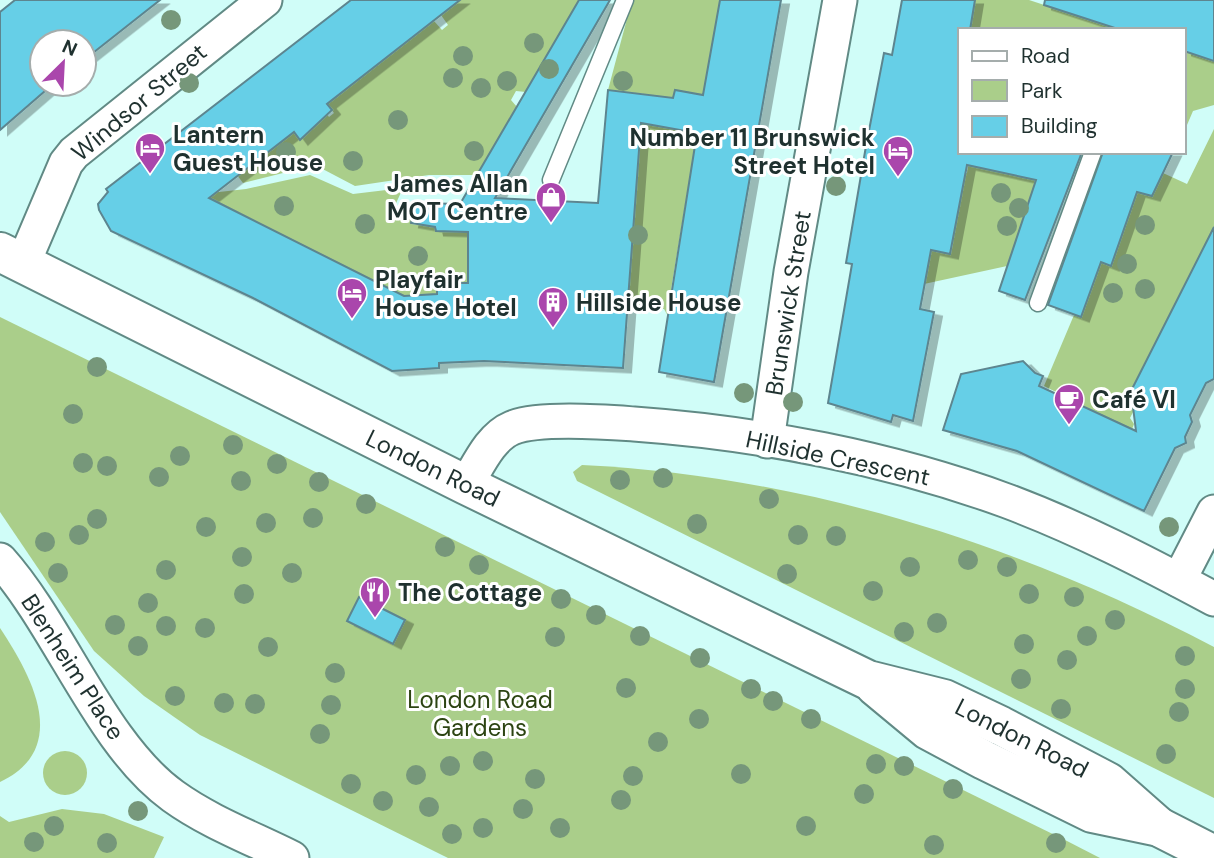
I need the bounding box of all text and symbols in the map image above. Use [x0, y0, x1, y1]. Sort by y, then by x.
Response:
north arrow [28, 28, 98, 98]
legend [958, 28, 1186, 154]
text: N [58, 34, 81, 62]
street label: Windsor Street [65, 36, 213, 168]
text: Road [1021, 42, 1070, 70]
text: Park [1021, 77, 1063, 105]
text: Building [1021, 112, 1098, 140]
place label: Lantern Guest House [173, 119, 323, 178]
place label: Number 11 Brunswick Street Hotel [630, 122, 875, 181]
hotel icon: Lantern Guest House [133, 131, 167, 175]
hotel icon: Number 11 Brunswick Street Hotel [881, 134, 915, 178]
place label: James Allan MOT Centre [387, 168, 528, 227]
shop icon: James Allan MOT Centre [534, 180, 568, 224]
street label: Brunswick Street [758, 208, 818, 398]
place label: Playfair House Hotel [375, 264, 517, 323]
hotel icon: Playfair House Hotel [335, 276, 369, 320]
building icon: Hillside House [536, 285, 570, 329]
place label: Hillside House [576, 287, 741, 318]
cafe icon: Café VI [1052, 382, 1086, 426]
place label: Café VI [1092, 384, 1176, 415]
street label: London Road [361, 422, 505, 514]
street label: Hillside Crescent [743, 423, 933, 493]
restaurant icon: The Cottage [358, 575, 392, 619]
place label: The Cottage [398, 577, 542, 608]
street label: Blenheim Place [14, 588, 132, 746]
park label: London Road Gardens [407, 684, 553, 743]
street label: London Road [950, 691, 1094, 785]

